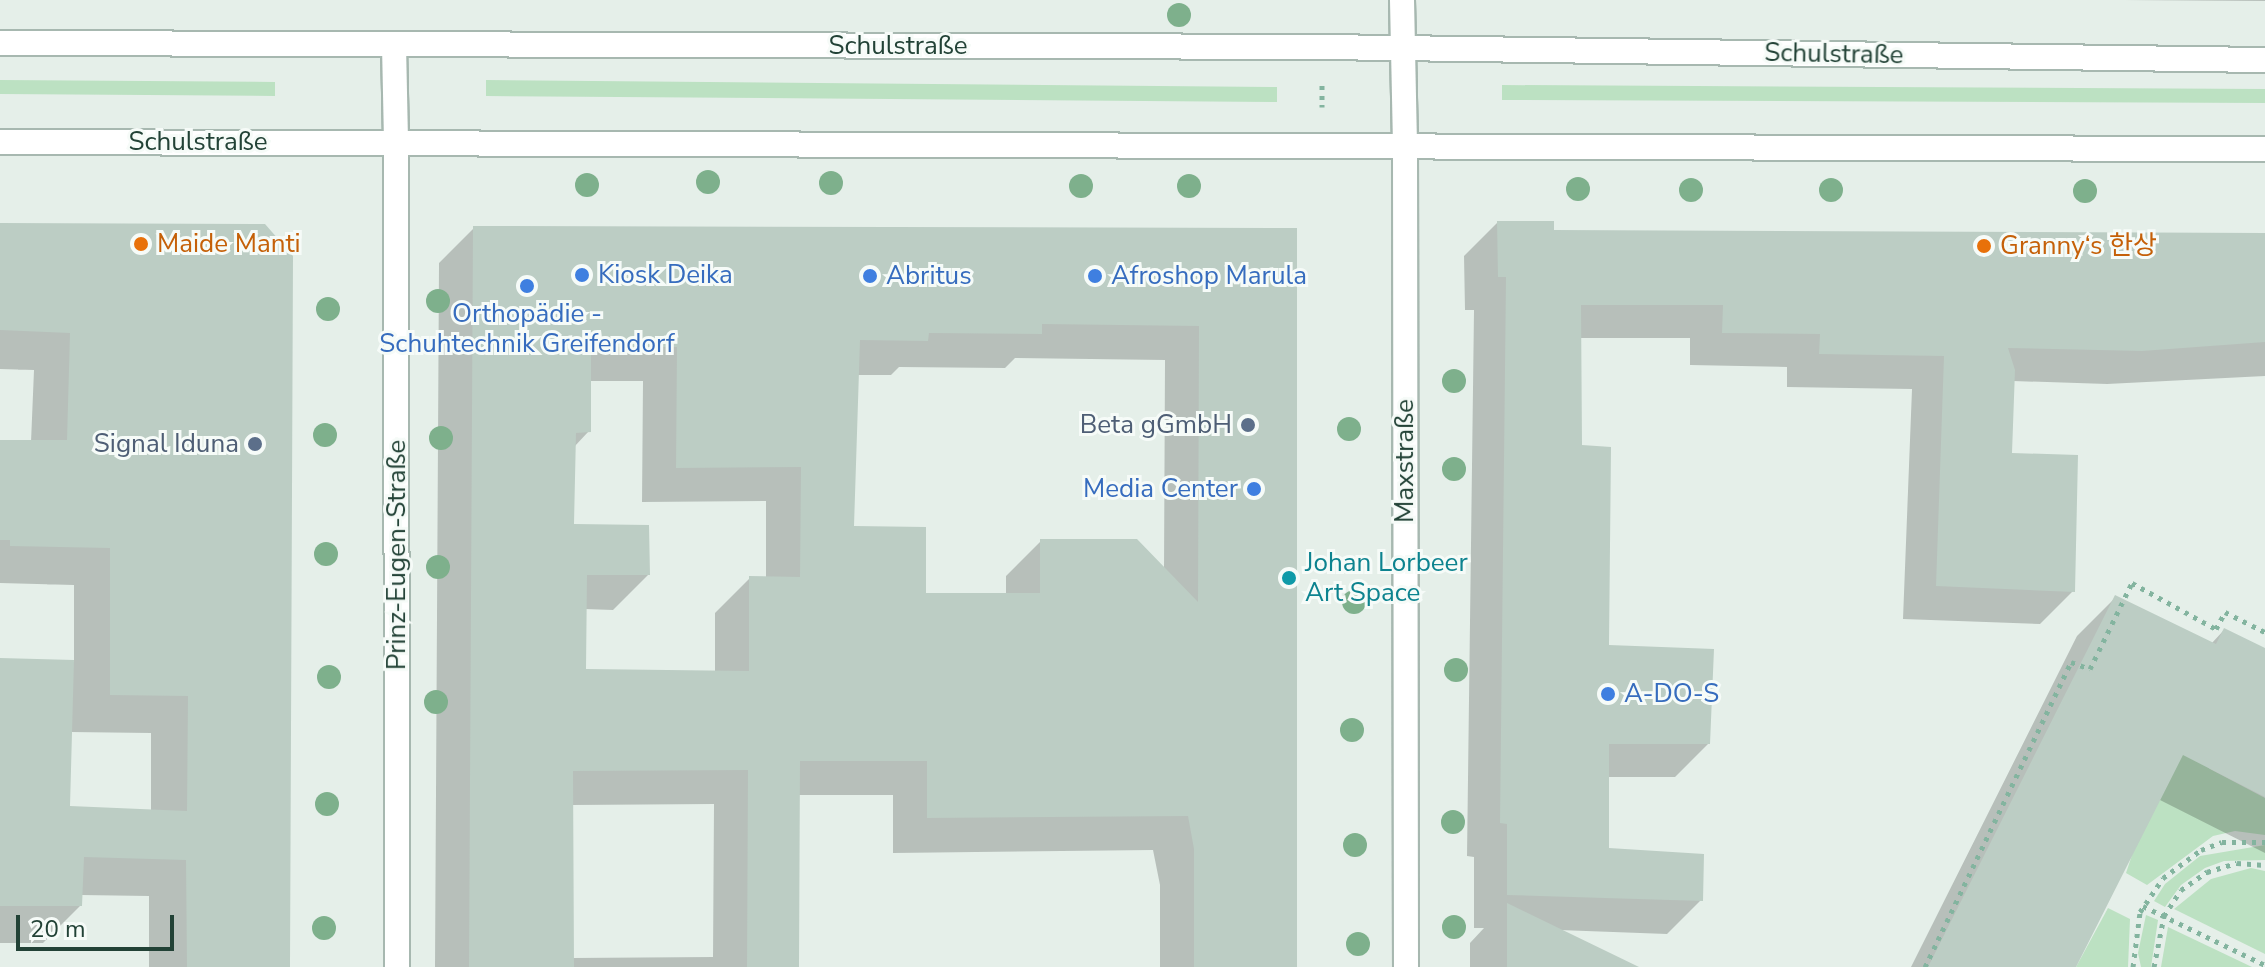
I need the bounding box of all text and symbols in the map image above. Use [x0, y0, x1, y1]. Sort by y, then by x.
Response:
street label: Schulstraße [828, 30, 968, 62]
street label: Schulstraße [1764, 37, 1904, 71]
street label: Schulstraße [128, 126, 268, 158]
place label: Maide Manti [157, 228, 301, 260]
place label: Granny‘s 한상 [2000, 230, 2157, 262]
marker: Maide Manti [132, 235, 150, 253]
marker: Granny‘s 한상 [1975, 237, 1993, 255]
place label: Kiosk Deika [598, 259, 733, 291]
place label: Abritus [886, 260, 972, 292]
place label: Afroshop Marula [1111, 260, 1307, 292]
marker: Kiosk Deika [573, 266, 591, 284]
marker: Abritus [861, 267, 879, 285]
marker: Afroshop Marula [1086, 267, 1104, 285]
marker: Orthopädie - Schuhtechnik Greifendorf [518, 277, 536, 295]
place label: Orthopädie - Schuhtechnik Greifendorf [379, 298, 675, 360]
street label: Maxstraße [1389, 399, 1421, 523]
place label: Beta gGmbH [1080, 409, 1232, 441]
marker: Beta gGmbH [1239, 416, 1257, 434]
place label: Signal Iduna [94, 428, 239, 460]
marker: Signal Iduna [246, 435, 264, 453]
street label: Prinz-Eugen-Straße [381, 440, 413, 670]
place label: Media Center [1083, 473, 1238, 505]
marker: Media Center [1245, 480, 1263, 498]
place label: Johan Lorbeer Art Space [1305, 547, 1468, 608]
marker: Johan Lorbeer Art Space [1280, 569, 1298, 587]
place label: A-DO-S [1624, 678, 1719, 710]
marker: A-DO-S [1599, 685, 1617, 703]
scale bar [20, 899, 178, 949]
text: 20 m [30, 913, 86, 945]

